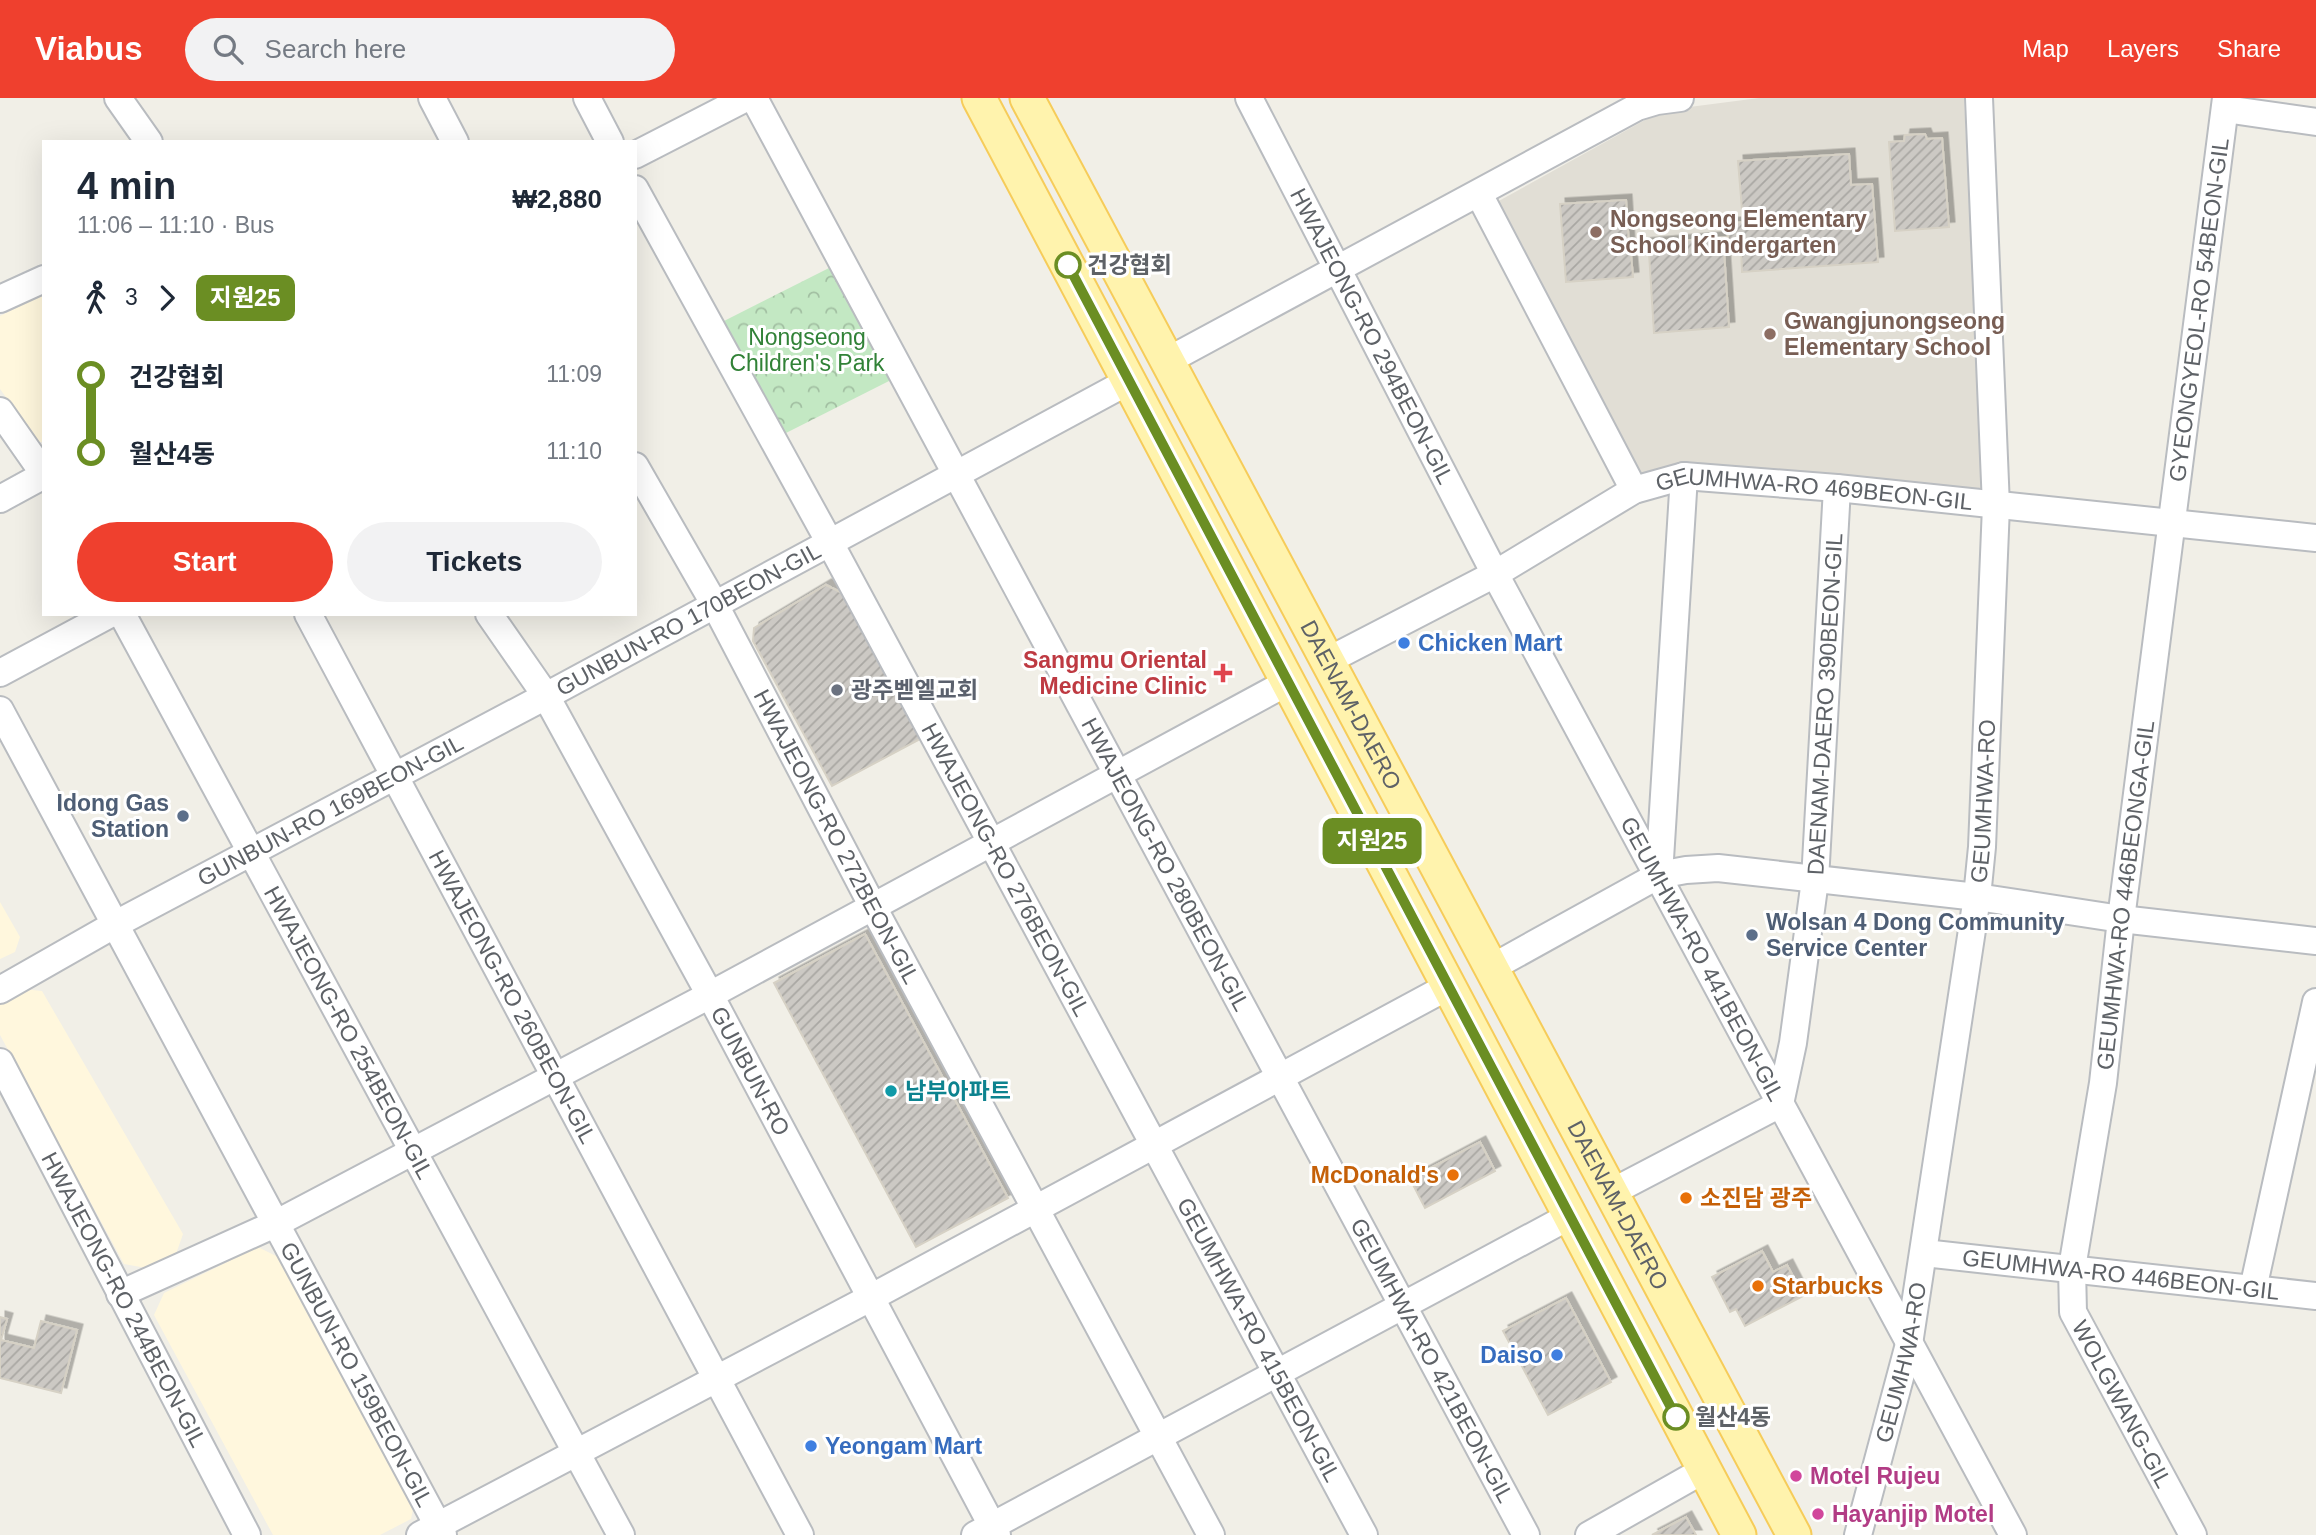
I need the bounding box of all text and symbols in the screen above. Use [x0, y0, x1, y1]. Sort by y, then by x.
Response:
search box [185, 18, 675, 81]
text: Viabus [35, 30, 143, 67]
icon: search [209, 30, 247, 68]
text: Search here [265, 34, 406, 64]
text: Map [2022, 35, 2069, 62]
text: Layers [2107, 35, 2179, 62]
text: Share [2217, 35, 2281, 62]
street label: GYEONGYEOL-RO 54BEON-GIL [2164, 136, 2234, 483]
text: 4 min [77, 165, 176, 207]
text: ₩2,880 [512, 184, 602, 214]
street label: HWAJEONG-RO 294BEON-GIL [1285, 184, 1459, 488]
place label: Nongseong Elementary School Kindergarten [1610, 206, 1867, 258]
text: 11:06 – 11:10 · Bus [77, 212, 274, 238]
marker: Nongseong Elementary School Kindergarten [1588, 224, 1604, 240]
marker: 건강협회 [1055, 252, 1081, 278]
place label: 건강협회 [1087, 252, 1172, 278]
icon: walk [77, 279, 115, 317]
icon: forward [148, 279, 186, 317]
text: 3 [125, 284, 138, 310]
text: 지원25 [210, 284, 281, 311]
place label: Gwangjunongseong Elementary School [1784, 308, 2005, 360]
park label: Nongseong Children's Park [729, 324, 885, 376]
marker: Gwangjunongseong Elementary School [1762, 326, 1778, 342]
text: 11:09 [546, 361, 602, 387]
text: 건강협회 [129, 362, 225, 392]
text: 11:10 [546, 438, 602, 464]
text: 월산4동 [129, 439, 215, 469]
street label: GEUMHWA-RO 469BEON-GIL [1653, 462, 1974, 515]
button: Start [77, 522, 333, 602]
button: Tickets [347, 522, 602, 602]
street label: DAENAM-DAERO 390BEON-GIL [1802, 532, 1847, 876]
street label: GUNBUN-RO 170BEON-GIL [552, 537, 825, 701]
street label: DAENAM-DAERO [1295, 616, 1407, 794]
place label: Chicken Mart [1418, 630, 1563, 656]
marker: Chicken Mart [1396, 635, 1412, 651]
place label: Sangmu Oriental Medicine Clinic [1023, 647, 1207, 699]
marker: Sangmu Oriental Medicine Clinic [1213, 663, 1233, 683]
place label: 광주벧엘교회 [851, 677, 978, 703]
marker: 광주벧엘교회 [829, 682, 845, 698]
street label: HWAJEONG-RO 272BEON-GIL [749, 685, 925, 988]
street label: HWAJEONG-RO 280BEON-GIL [1076, 713, 1255, 1016]
street label: HWAJEONG-RO 276BEON-GIL [916, 719, 1095, 1021]
street label: GEUMHWA-RO [1965, 719, 2000, 884]
street label: GEUMHWA-RO 446BEONGA-GIL [2092, 719, 2159, 1071]
street label: GUNBUN-RO 169BEON-GIL [193, 729, 468, 891]
place label: Idong Gas Station [57, 790, 169, 842]
marker: Idong Gas Station [175, 808, 191, 824]
street label: GEUMHWA-RO 441BEON-GIL [1615, 812, 1790, 1105]
line badge: 지원25 [1323, 818, 1421, 864]
text: 지원25 [1337, 827, 1407, 854]
street label: HWAJEONG-RO 260BEON-GIL [424, 846, 602, 1148]
street label: HWAJEONG-RO 254BEON-GIL [259, 882, 439, 1184]
place label: Wolsan 4 Dong Community Service Center [1766, 909, 2065, 961]
marker: Wolsan 4 Dong Community Service Center [1744, 927, 1760, 943]
street label: GUNBUN-RO [706, 1002, 795, 1140]
place label: 남부아파트 [905, 1078, 1011, 1104]
marker: 남부아파트 [883, 1083, 899, 1099]
street label: DAENAM-DAERO [1562, 1116, 1674, 1294]
street label: HWAJEONG-RO 244BEON-GIL [36, 1148, 212, 1452]
place label: McDonald's [1311, 1162, 1439, 1188]
marker: McDonald's [1445, 1167, 1461, 1183]
place label: 소진담 광주 [1700, 1185, 1812, 1211]
marker: 소진담 광주 [1678, 1190, 1694, 1206]
street label: GEUMHWA-RO 415BEON-GIL [1172, 1193, 1346, 1486]
street label: GEUMHWA-RO 421BEON-GIL [1345, 1214, 1519, 1507]
street label: GUNBUN-RO 159BEON-GIL [275, 1237, 438, 1511]
street label: GEUMHWA-RO 446BEON-GIL [1961, 1244, 2281, 1305]
place label: Starbucks [1772, 1273, 1883, 1299]
marker: Starbucks [1750, 1278, 1766, 1294]
street label: GEUMHWA-RO [1870, 1280, 1931, 1446]
street label: WOLGWANG-GIL [2067, 1316, 2177, 1492]
place label: Daiso [1480, 1342, 1543, 1368]
marker: Daiso [1549, 1347, 1565, 1363]
marker: 월산4동 [1663, 1404, 1689, 1430]
place label: 월산4동 [1695, 1404, 1771, 1430]
place label: Yeongam Mart [825, 1433, 983, 1459]
marker: Yeongam Mart [803, 1438, 819, 1454]
place label: Motel Rujeu [1810, 1463, 1940, 1489]
marker: Motel Rujeu [1788, 1468, 1804, 1484]
place label: Hayanjip Motel [1832, 1501, 1994, 1527]
marker: Hayanjip Motel [1810, 1506, 1826, 1522]

